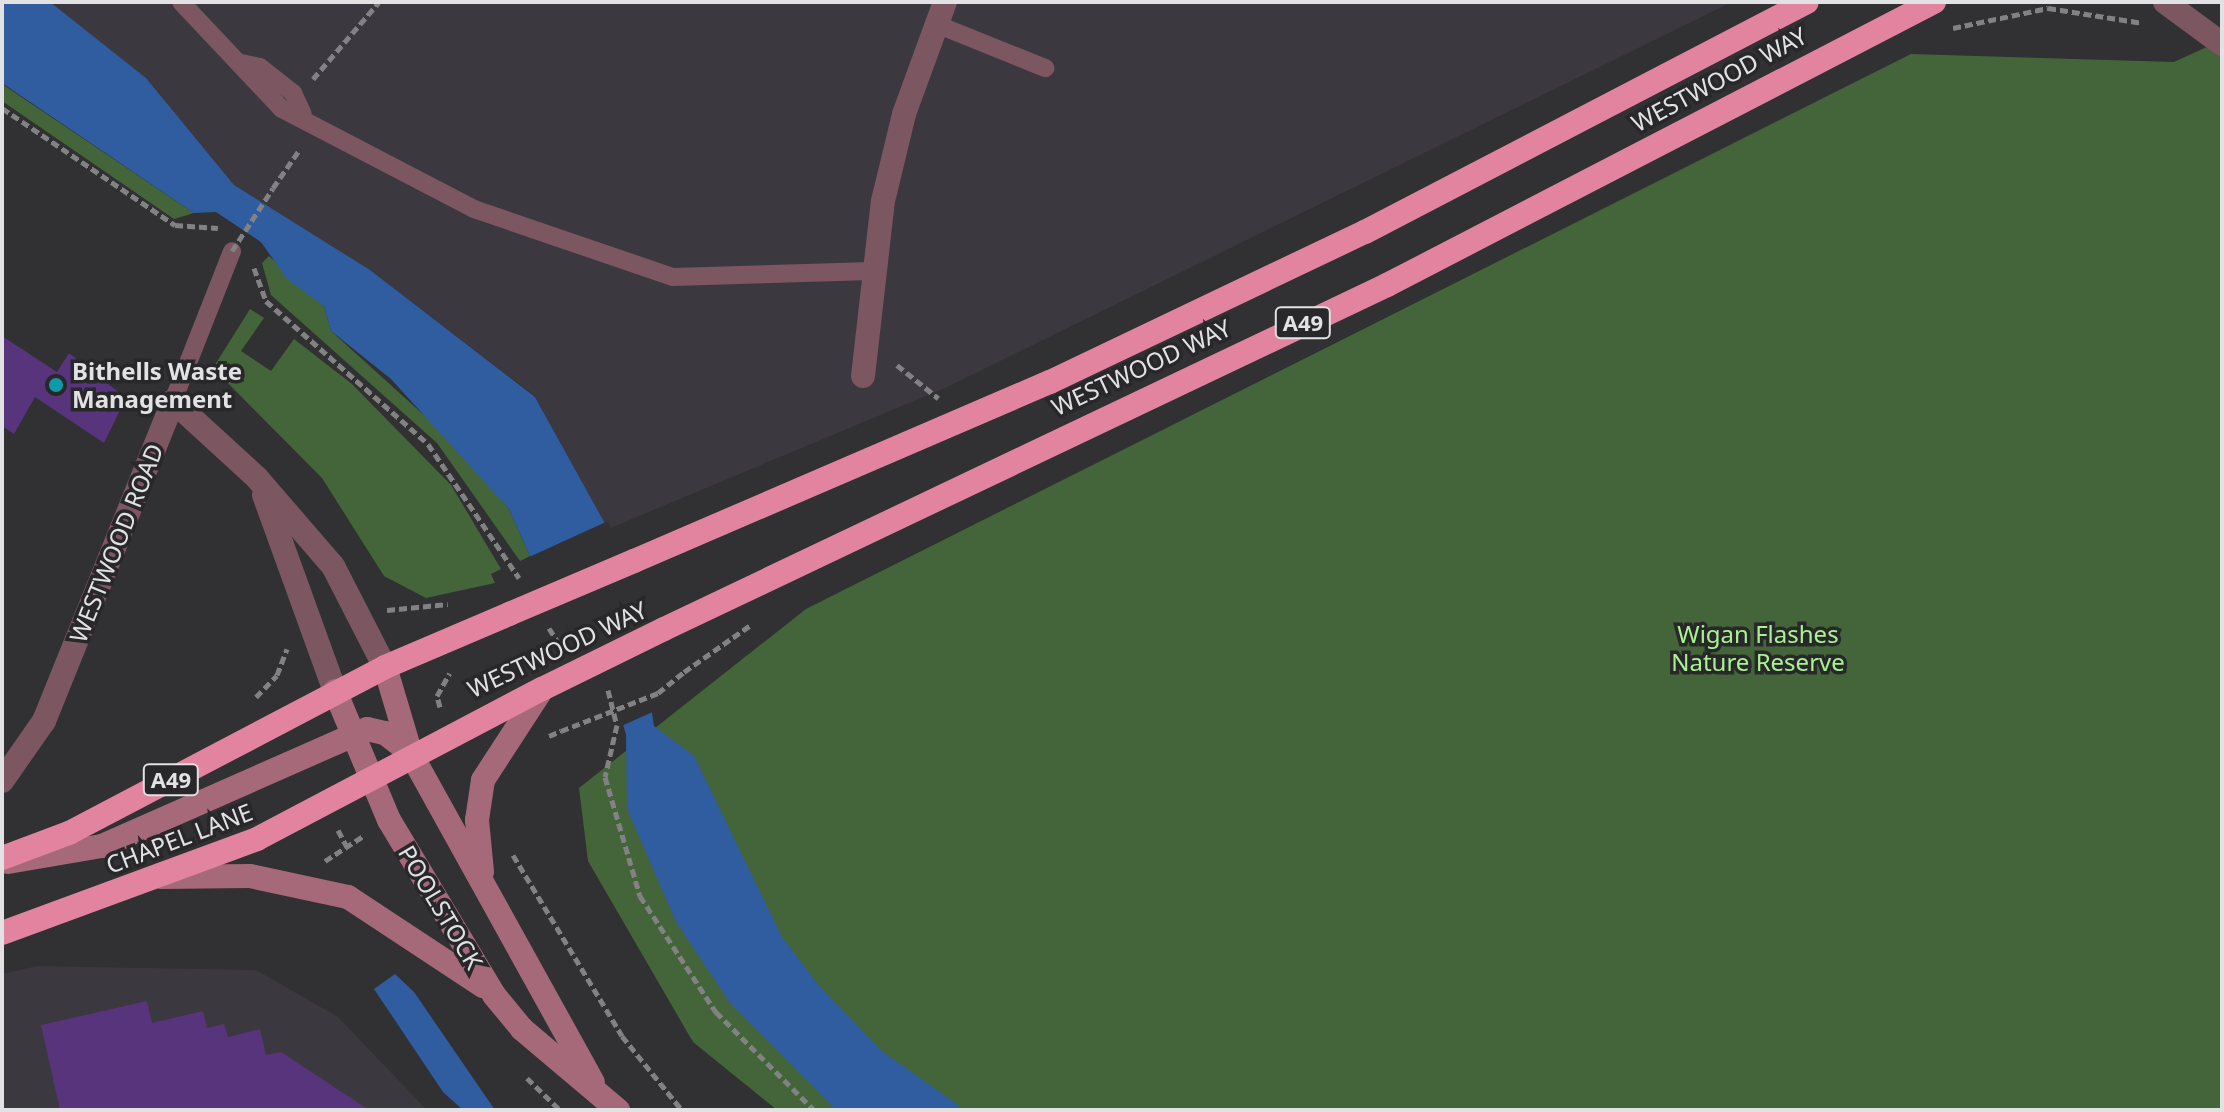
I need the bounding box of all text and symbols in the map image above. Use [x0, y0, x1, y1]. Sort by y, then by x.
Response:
street label: WESTWOOD WAY [1626, 21, 1812, 137]
road number: A49 [1273, 305, 1333, 341]
street label: WESTWOOD WAY [1047, 313, 1235, 421]
place label: Bithells Waste Management [72, 357, 242, 413]
marker: Bithells Waste Management [47, 376, 65, 394]
street label: WESTWOOD ROAD [63, 440, 169, 646]
street label: WESTWOOD WAY [463, 595, 651, 703]
park label: Wigan Flashes Nature Reserve [1671, 620, 1845, 676]
road number: A49 [141, 762, 201, 798]
street label: CHAPEL LANE [102, 797, 256, 879]
street label: POOLSTOCK [393, 840, 489, 974]

